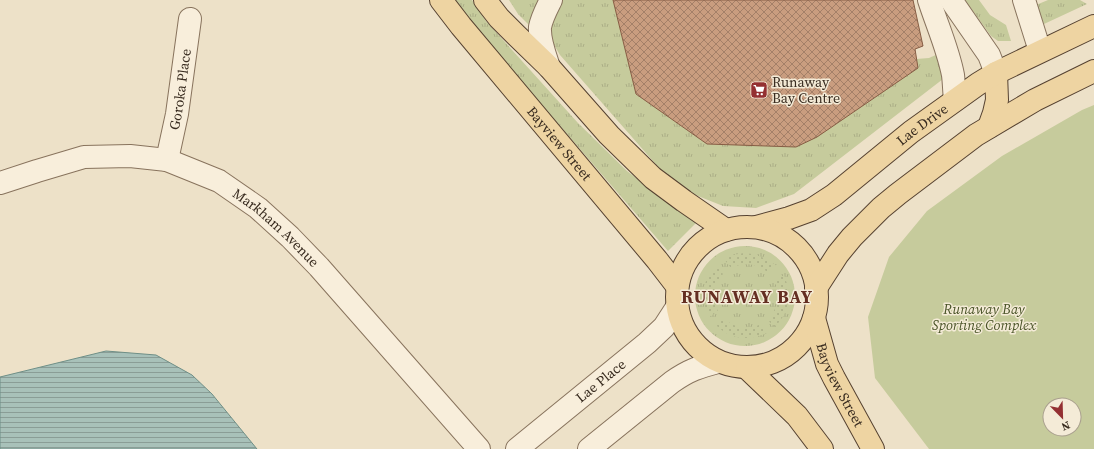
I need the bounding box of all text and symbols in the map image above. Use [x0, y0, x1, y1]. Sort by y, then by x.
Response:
street label: Goroka Place [164, 47, 196, 132]
place label: Runaway Bay Centre [772, 72, 840, 108]
supermarket icon: Runaway Bay Centre [749, 80, 769, 100]
street label: Lae Drive [892, 99, 952, 150]
street label: Bayview Street [522, 102, 597, 185]
street label: Markham Avenue [229, 183, 324, 271]
district label: RUNAWAY BAY [681, 284, 813, 309]
park label: Runaway Bay Sporting Complex [932, 299, 1037, 335]
street label: Bayview Street [812, 340, 869, 431]
street label: Lae Place [571, 354, 630, 407]
north arrow [1042, 397, 1082, 437]
text: N [1059, 417, 1072, 434]

